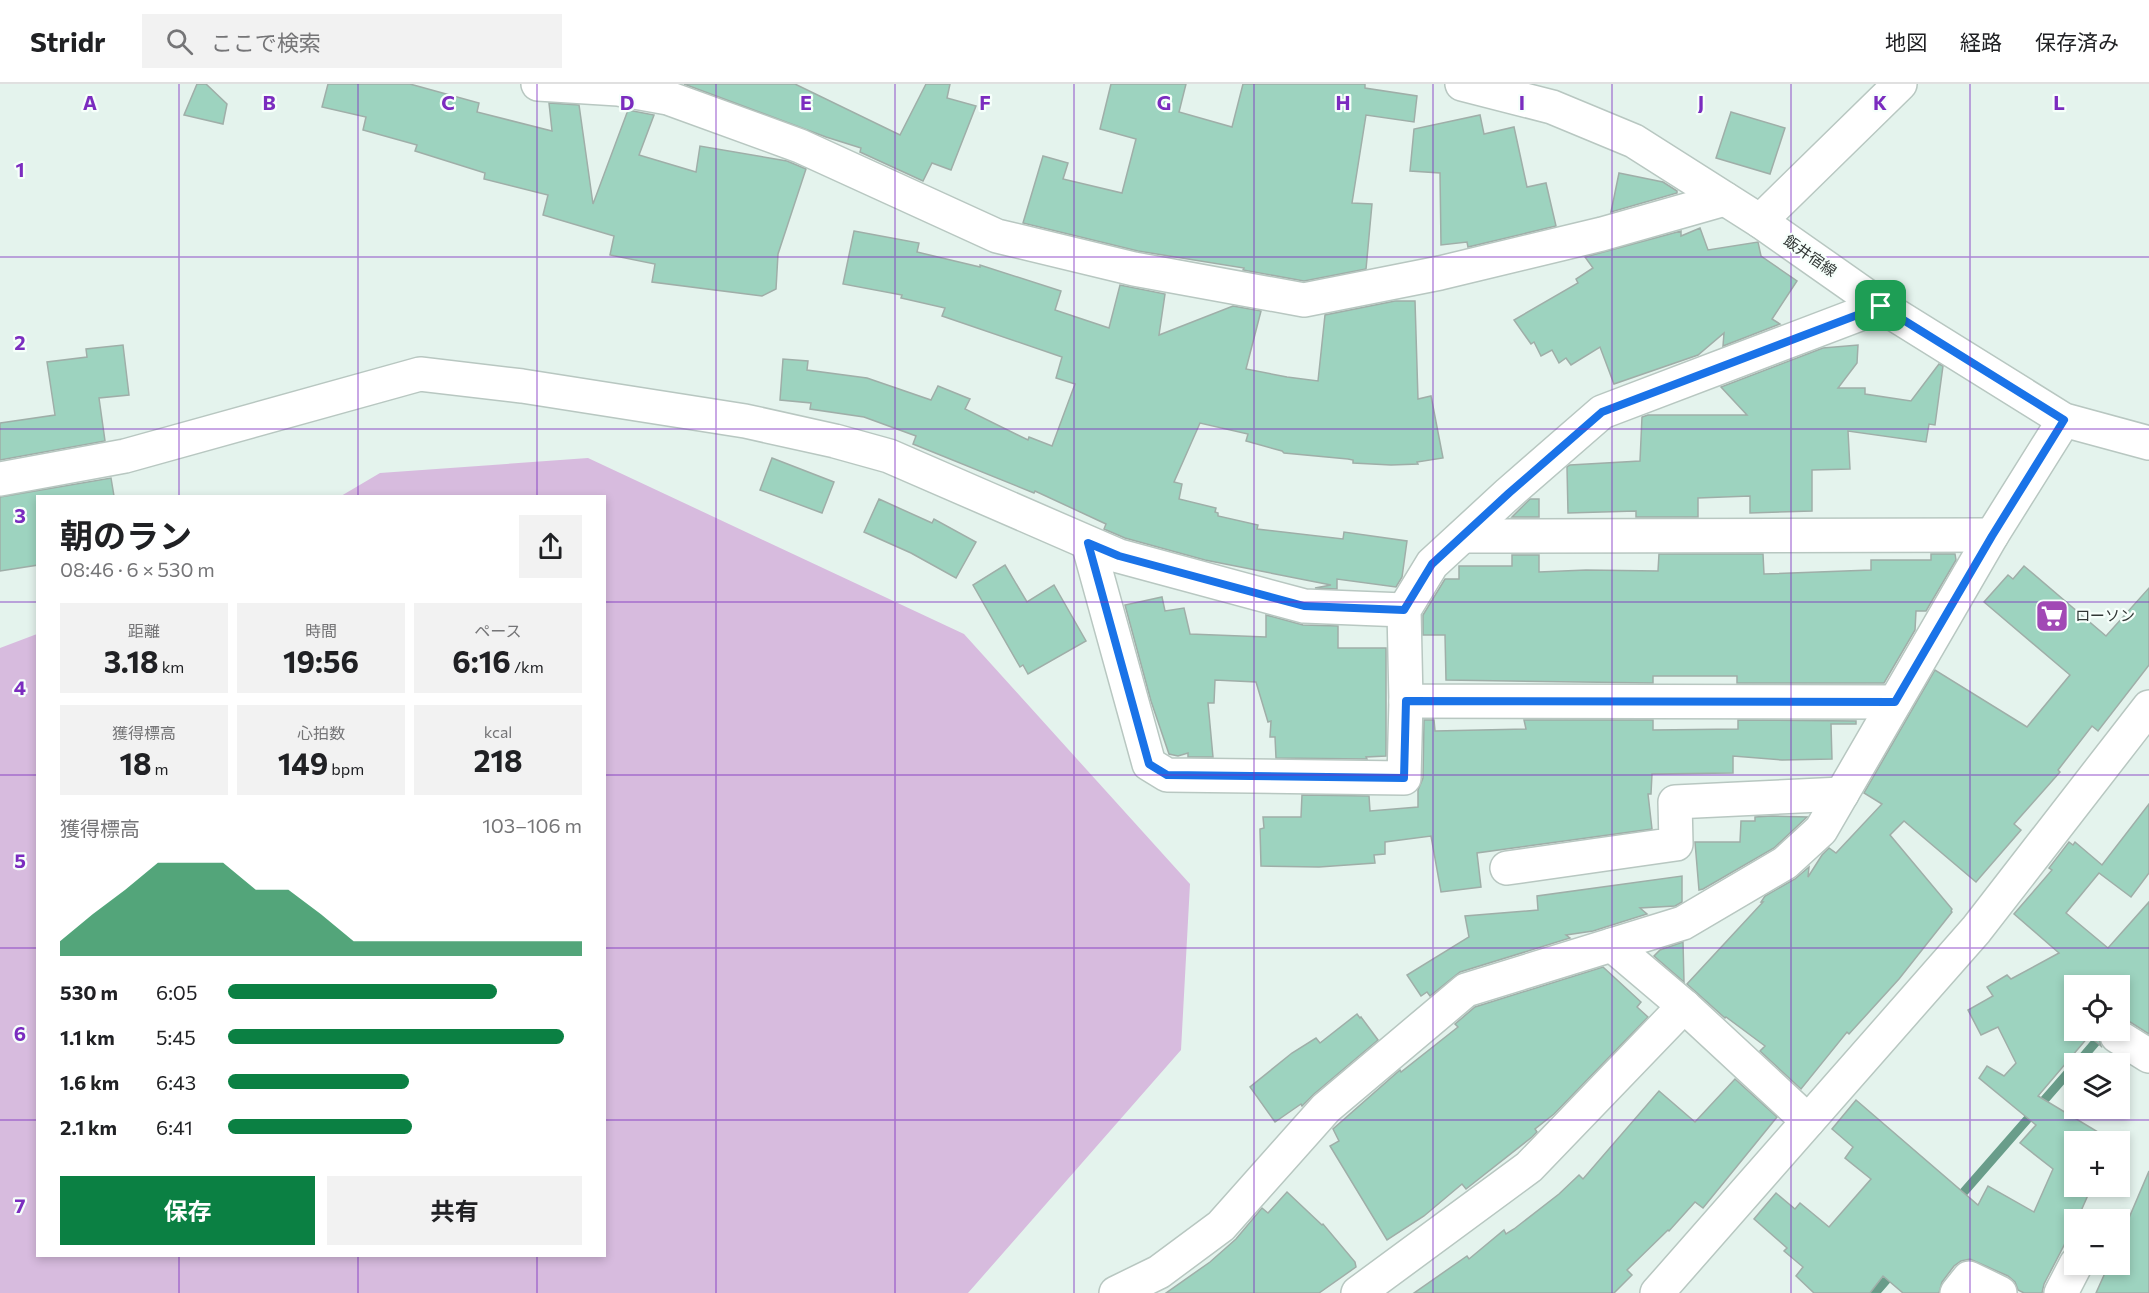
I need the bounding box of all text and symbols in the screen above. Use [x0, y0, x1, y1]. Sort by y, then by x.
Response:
search box [142, 14, 562, 68]
text: Stridr [30, 24, 106, 58]
icon: search [163, 25, 196, 58]
text: ここで検索 [211, 29, 321, 56]
text: 地図 [1885, 29, 1927, 54]
text: 経路 [1960, 29, 2002, 54]
text: 保存済み [2035, 29, 2119, 54]
text: A [83, 90, 97, 114]
text: B [262, 90, 276, 114]
text: C [441, 90, 455, 114]
text: D [620, 90, 634, 114]
text: E [800, 90, 812, 114]
text: F [979, 90, 991, 114]
text: G [1157, 90, 1171, 114]
text: H [1336, 90, 1351, 114]
text: I [1519, 90, 1525, 114]
text: J [1698, 90, 1704, 114]
text: K [1873, 90, 1887, 114]
text: L [2053, 90, 2065, 114]
text: 1 [15, 157, 25, 181]
street label: 飯井宿線 [1781, 231, 1840, 280]
pin [1855, 280, 1906, 331]
icon: arrive [1864, 289, 1897, 322]
text: 2 [14, 330, 26, 354]
text: 3 [14, 503, 26, 527]
text: 朝のラン [60, 514, 192, 555]
button: share [519, 515, 582, 578]
text: 08:46 · 6 × 530 m [60, 557, 215, 581]
supermarket icon: ローソン [2034, 598, 2070, 634]
place label: ローソン [2075, 606, 2135, 624]
text: 距離 [128, 621, 160, 640]
text: 時間 [305, 621, 337, 640]
text: ペース [474, 621, 522, 640]
text: 3.18 [104, 642, 159, 679]
text: 19:56 [283, 642, 359, 679]
text: 6:16 [452, 642, 511, 679]
text: km [159, 657, 184, 676]
text: /km [511, 657, 544, 676]
text: 4 [14, 675, 26, 699]
text: kcal [484, 722, 512, 741]
text: 獲得標高 [112, 723, 176, 742]
text: 心拍数 [297, 723, 345, 742]
text: 218 [473, 741, 523, 778]
text: 18 [119, 744, 152, 781]
text: 149 [278, 744, 328, 781]
text: m [152, 759, 169, 778]
text: bpm [328, 759, 364, 778]
text: 103–106 m [482, 813, 582, 837]
text: 獲得標高 [60, 816, 140, 840]
text: 5 [14, 848, 26, 872]
map controls [2064, 975, 2130, 1275]
button: locate [2064, 975, 2130, 1041]
text: 530 m [60, 980, 118, 1004]
text: 6:05 [156, 980, 197, 1004]
text: 6 [14, 1021, 26, 1045]
text: 1.1 km [60, 1025, 115, 1049]
text: 5:45 [156, 1025, 196, 1049]
button: layers [2064, 1053, 2130, 1119]
text: 1.6 km [60, 1070, 119, 1094]
text: 6:43 [156, 1070, 196, 1094]
text: 2.1 km [60, 1115, 117, 1139]
text: 6:41 [156, 1115, 193, 1139]
button: + [2064, 1131, 2130, 1197]
button: 保存 [60, 1176, 315, 1245]
button: 共有 [327, 1176, 582, 1245]
text: 7 [15, 1193, 26, 1217]
button: − [2064, 1209, 2130, 1275]

